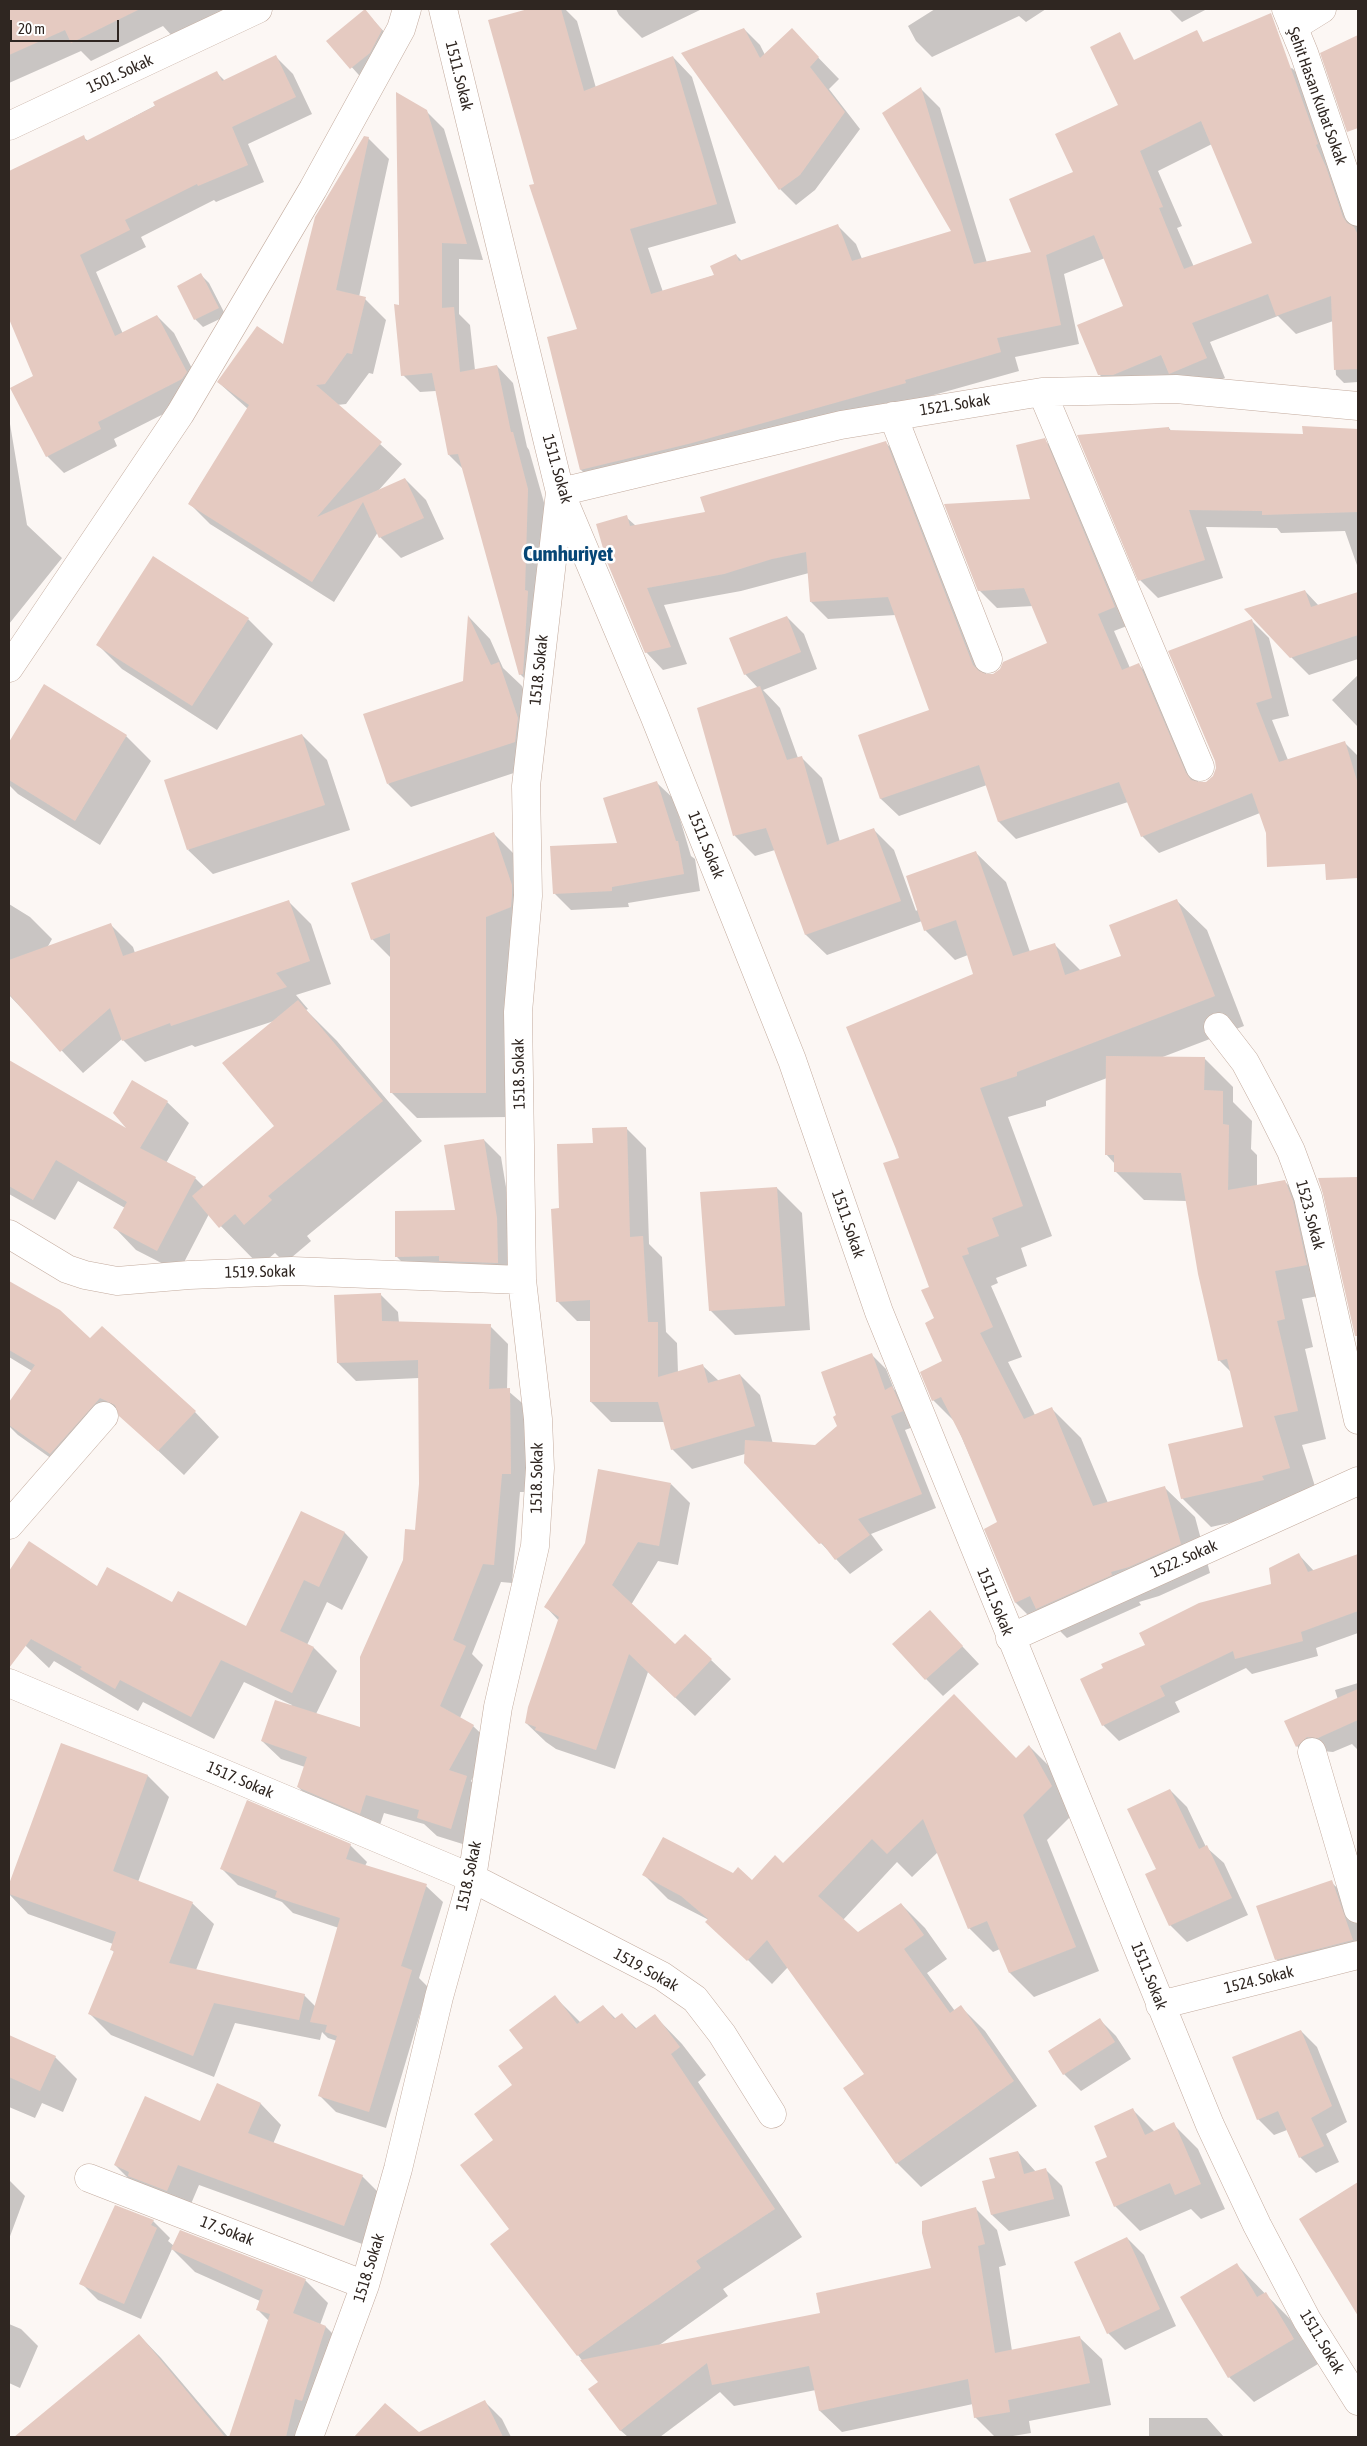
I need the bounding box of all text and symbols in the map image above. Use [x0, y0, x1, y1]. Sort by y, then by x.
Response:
scale bar [12, 10, 121, 42]
text: 20 m [18, 20, 45, 37]
street label: Şehit Hasan Kubat Sokak [1283, 25, 1351, 167]
street label: 1511. Sokak [441, 39, 477, 113]
street label: 1501. Sokak [84, 50, 156, 98]
street label: 1521. Sokak [918, 390, 992, 420]
street label: 1511. Sokak [538, 432, 576, 506]
district label: Cumhuriyet [523, 541, 613, 567]
street label: 1518. Sokak [526, 634, 552, 706]
street label: 1511. Sokak [684, 809, 728, 881]
street label: 1518. Sokak [509, 1038, 529, 1110]
street label: 1523. Sokak [1292, 1178, 1328, 1252]
street label: 1511. Sokak [827, 1187, 869, 1261]
street label: 1519. Sokak [224, 1262, 296, 1282]
street label: 1518. Sokak [527, 1442, 547, 1514]
street label: 1522. Sokak [1148, 1536, 1220, 1582]
street label: 1511. Sokak [973, 1566, 1017, 1638]
street label: 1517. Sokak [204, 1757, 276, 1803]
street label: 1518. Sokak [452, 1839, 486, 1913]
street label: 1511. Sokak [1127, 1940, 1171, 2012]
street label: 1519. Sokak [610, 1944, 682, 1996]
street label: 1524. Sokak [1222, 1962, 1296, 1998]
street label: 17. Sokak [197, 2212, 257, 2250]
street label: 1518. Sokak [349, 2231, 389, 2305]
street label: 1511. Sokak [1296, 2307, 1348, 2377]

